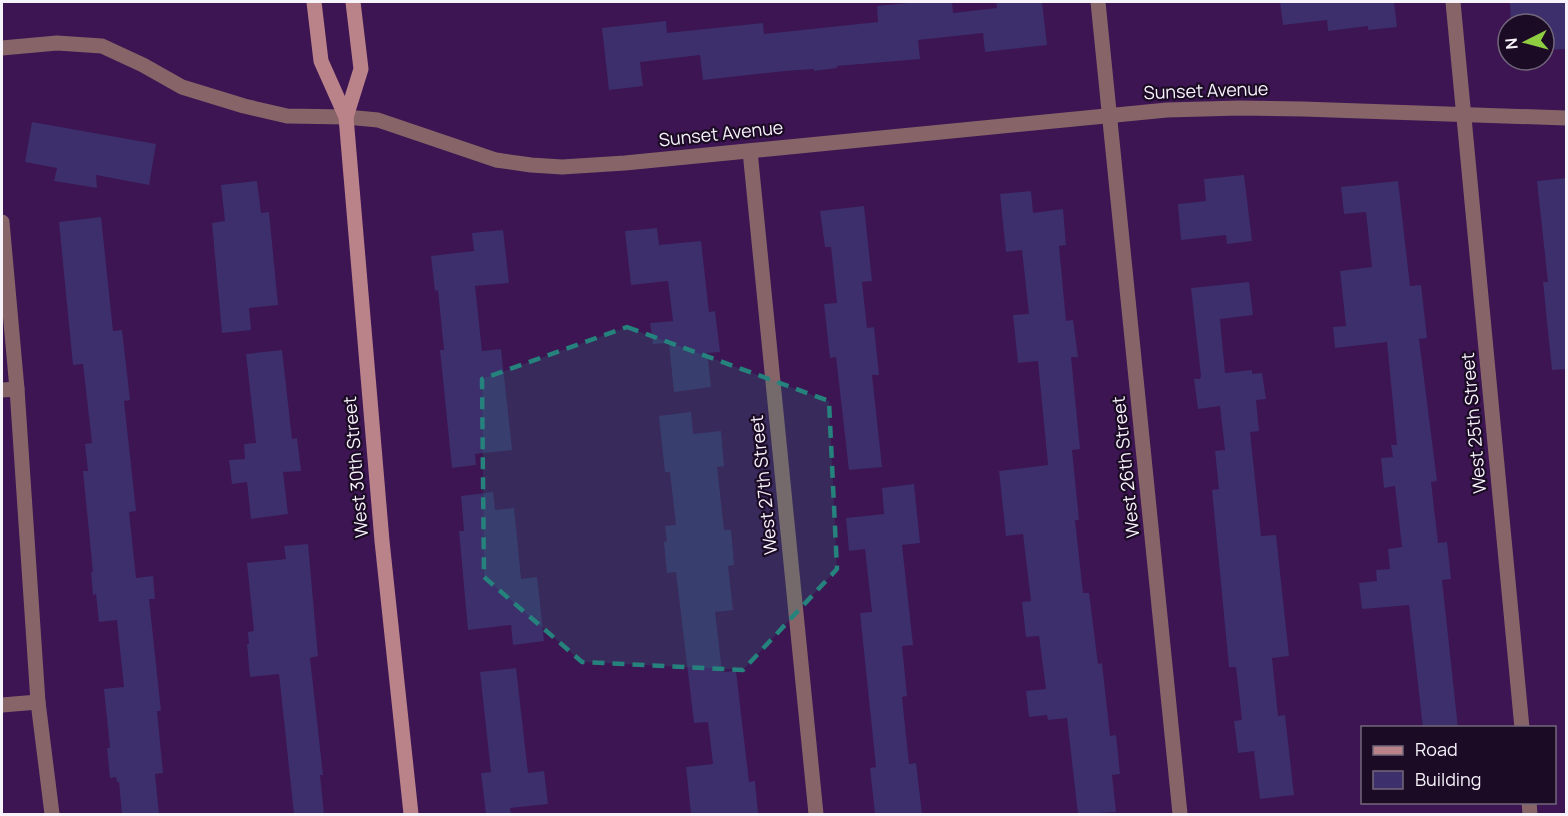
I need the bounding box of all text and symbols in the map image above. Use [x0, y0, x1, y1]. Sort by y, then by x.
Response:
north arrow [1496, 12, 1556, 72]
text: N [1500, 37, 1523, 50]
street label: Sunset Avenue [1143, 76, 1269, 104]
street label: Sunset Avenue [658, 115, 784, 151]
street label: West 25th Street [1455, 352, 1491, 495]
street label: West 30th Street [337, 395, 373, 539]
street label: West 26th Street [1106, 395, 1144, 539]
street label: West 27th Street [744, 414, 782, 556]
legend [1361, 726, 1556, 804]
text: Road [1415, 737, 1458, 761]
text: Building [1415, 767, 1481, 791]

